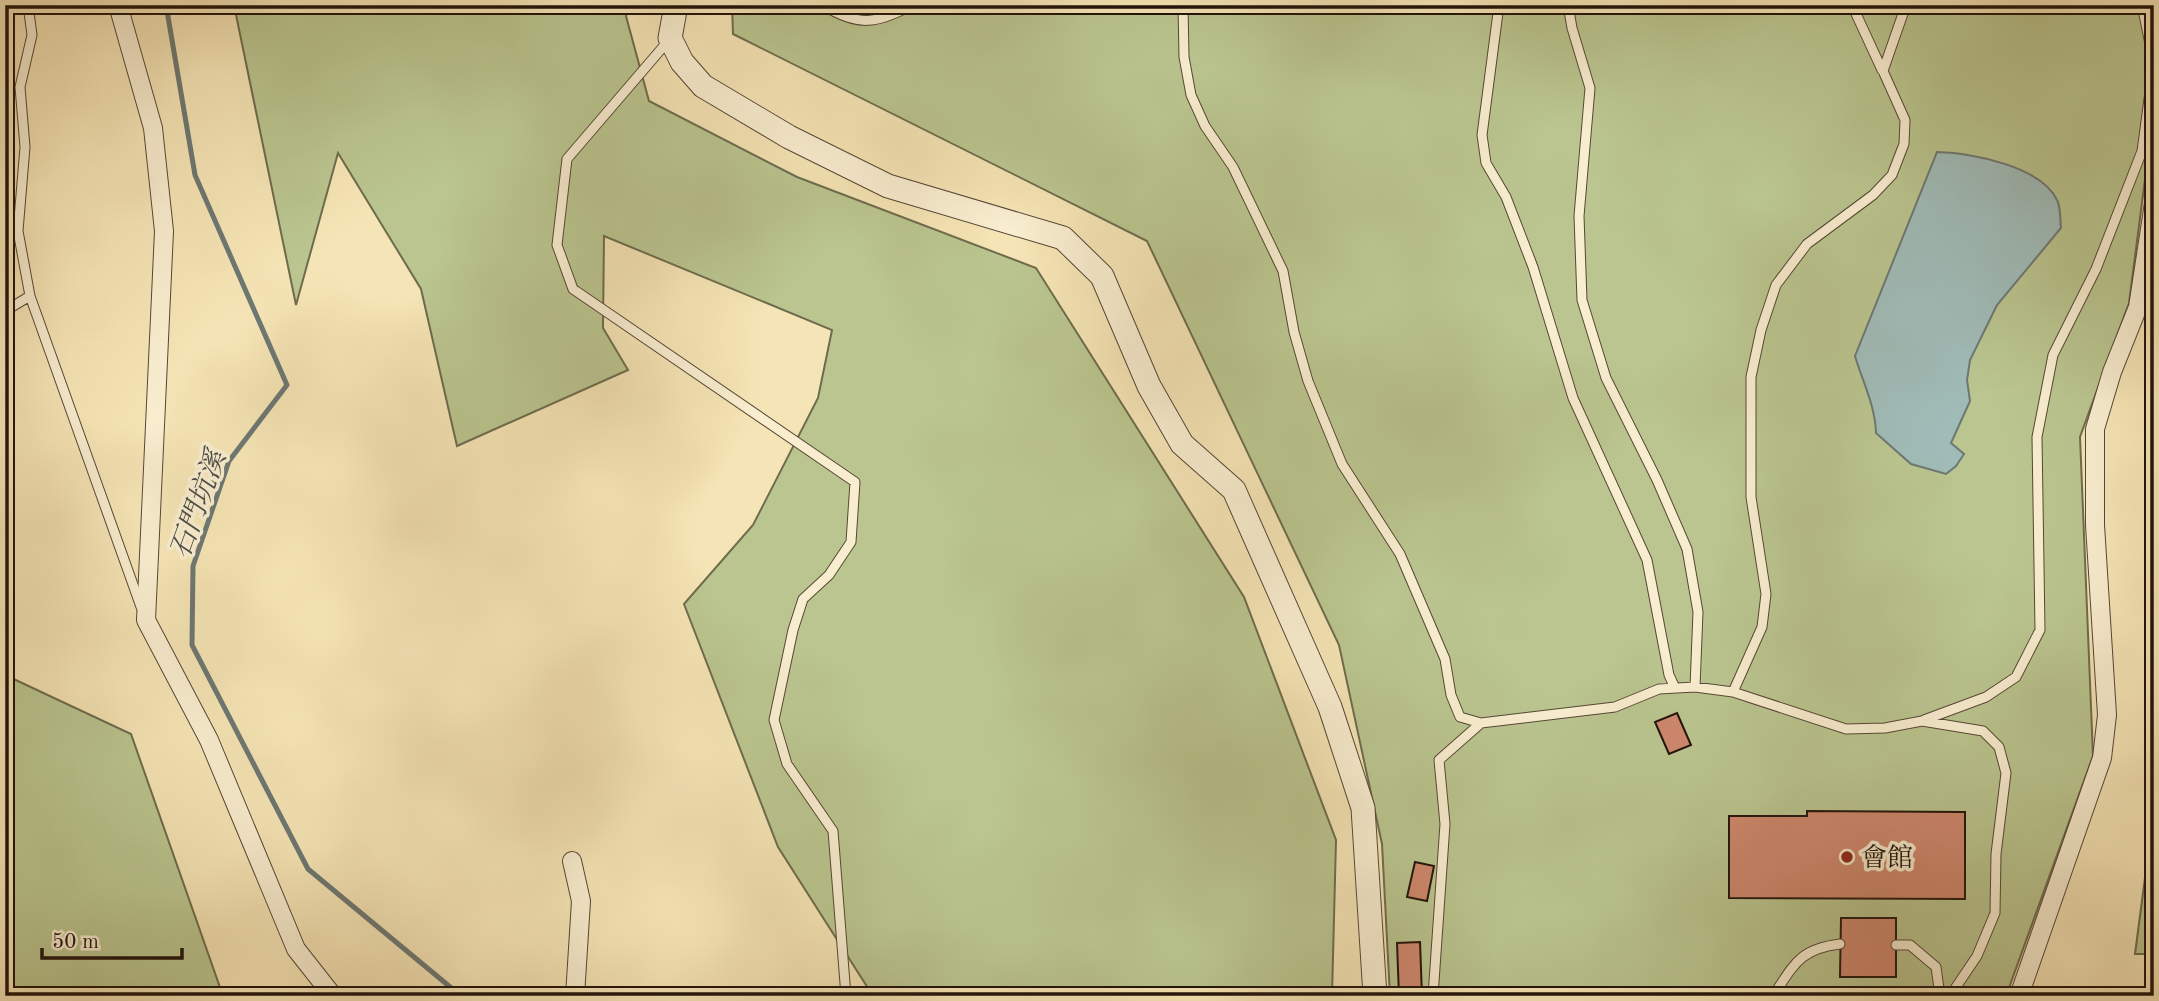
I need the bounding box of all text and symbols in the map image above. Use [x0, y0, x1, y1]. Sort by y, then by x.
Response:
water label: 石門坑溪 [165, 444, 233, 562]
place label: 會館 [1861, 843, 1913, 872]
marker: 會館 [1839, 849, 1855, 865]
scale bar [42, 917, 182, 961]
text: 50 m [52, 932, 99, 953]

